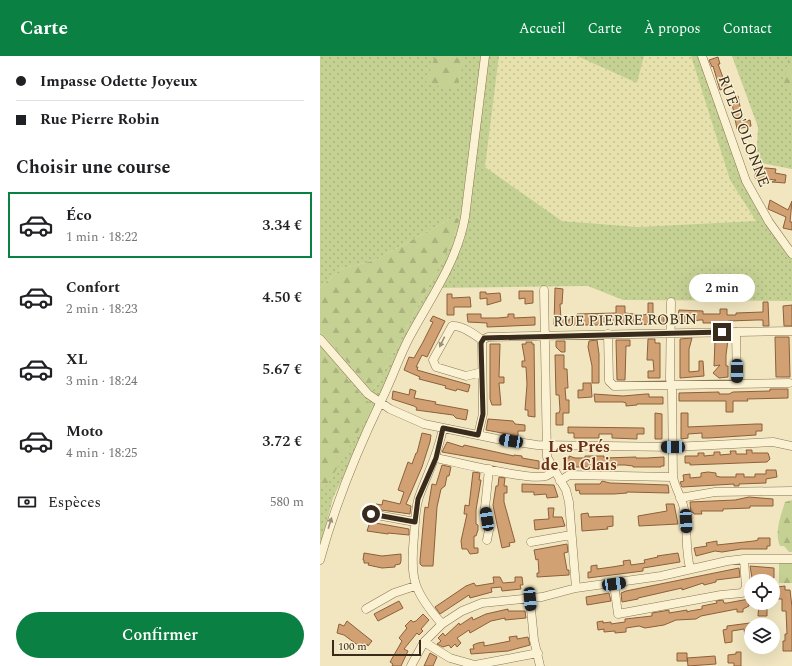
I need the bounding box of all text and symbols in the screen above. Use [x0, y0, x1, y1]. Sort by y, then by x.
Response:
text: Carte [20, 14, 68, 43]
text: Accueil [519, 18, 566, 39]
text: Carte [588, 18, 622, 39]
text: À propos [644, 18, 701, 39]
text: Contact [723, 18, 772, 39]
text: Impasse Odette Joyeux [40, 70, 198, 93]
street label: RUE D'OLONNE [712, 72, 775, 190]
text: Rue Pierre Robin [40, 108, 159, 131]
text: Choisir une course [16, 154, 170, 181]
text: Éco [66, 204, 92, 227]
icon: car [18, 207, 54, 243]
text: 3.34 € [262, 214, 302, 237]
text: 1 min · 18:22 [66, 227, 138, 247]
callout: 2 min [689, 274, 755, 302]
text: Confort [66, 276, 120, 299]
text: 2 min [705, 278, 739, 298]
icon: car [18, 279, 54, 315]
text: 4.50 € [262, 286, 302, 309]
text: 2 min · 18:23 [66, 299, 138, 319]
street label: RUE PIERRE ROBIN [553, 308, 697, 333]
route end [713, 323, 731, 341]
one-way arrow [439, 336, 445, 348]
text: XL [66, 348, 87, 371]
icon: car [18, 351, 54, 387]
text: 5.67 € [262, 358, 302, 381]
car [731, 359, 743, 383]
text: 3 min · 18:24 [66, 371, 138, 391]
text: Moto [66, 420, 103, 443]
icon: car [18, 423, 54, 459]
text: 3.72 € [262, 430, 302, 453]
car [498, 433, 524, 449]
district label: Les Prés de la Clais [541, 435, 617, 477]
car [661, 441, 685, 453]
text: 4 min · 18:25 [66, 443, 138, 463]
icon: cash [16, 491, 38, 513]
text: Espèces [48, 491, 101, 514]
text: 580 m [270, 492, 304, 512]
route start [362, 505, 380, 523]
car [479, 506, 495, 532]
car [679, 509, 693, 533]
one-way arrow [327, 516, 333, 528]
map controls [744, 574, 780, 654]
button: locate [744, 574, 780, 610]
car [601, 576, 627, 592]
car [523, 587, 537, 611]
button: Confirmer [16, 612, 304, 658]
button: layers [744, 618, 780, 654]
scale bar [332, 638, 421, 657]
text: 100 m [338, 638, 367, 655]

